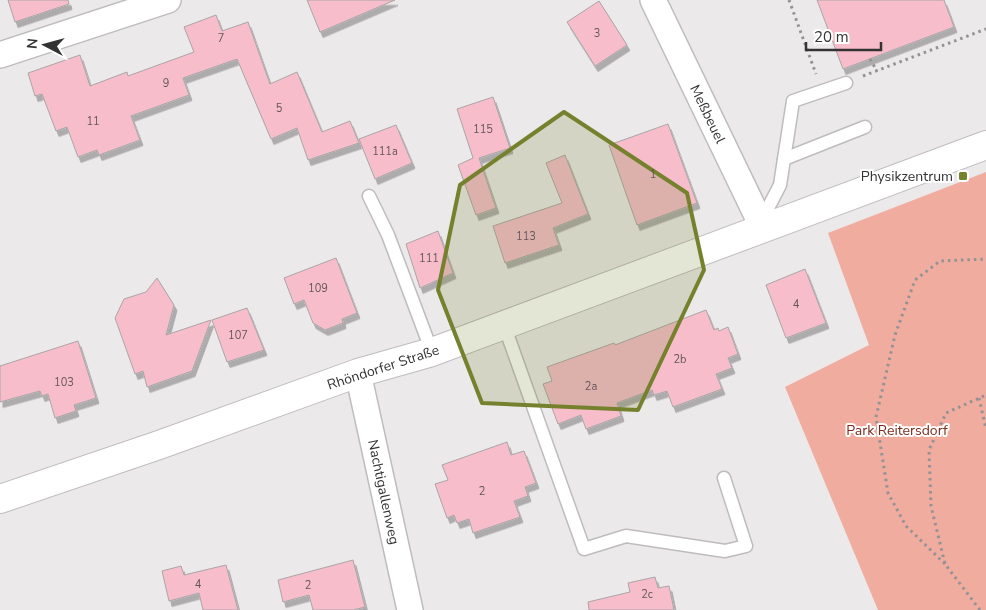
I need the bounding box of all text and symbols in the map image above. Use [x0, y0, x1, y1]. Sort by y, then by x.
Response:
north arrow [20, 20, 70, 70]
scale bar [806, 20, 881, 52]
house number: 3 [594, 26, 600, 41]
text: 20 m [814, 27, 849, 47]
house number: 7 [218, 31, 224, 46]
text: N [23, 37, 43, 50]
house number: 9 [163, 76, 169, 91]
street label: Meßbeuel [685, 82, 730, 147]
house number: 5 [276, 101, 283, 116]
house number: 11 [86, 114, 100, 129]
house number: 115 [473, 122, 493, 137]
house number: 111a [372, 144, 398, 159]
house number: 1 [650, 167, 656, 182]
place label: Physikzentrum [861, 167, 953, 186]
marker: Physikzentrum [957, 170, 969, 182]
house number: 113 [516, 229, 536, 244]
house number: 111 [419, 251, 439, 266]
house number: 109 [308, 281, 328, 296]
house number: 4 [793, 297, 800, 312]
house number: 107 [228, 328, 248, 343]
street label: Rhöndorfer Straße [325, 340, 442, 395]
house number: 2b [673, 352, 687, 367]
house number: 103 [54, 375, 74, 390]
house number: 2a [585, 379, 597, 394]
park label: Park Reitersdorf [846, 421, 948, 440]
street label: Nachtigallenweg [363, 438, 404, 546]
house number: 2 [479, 484, 485, 499]
house number: 4 [195, 577, 202, 592]
house number: 2 [305, 578, 311, 593]
house number: 2c [641, 587, 653, 602]

